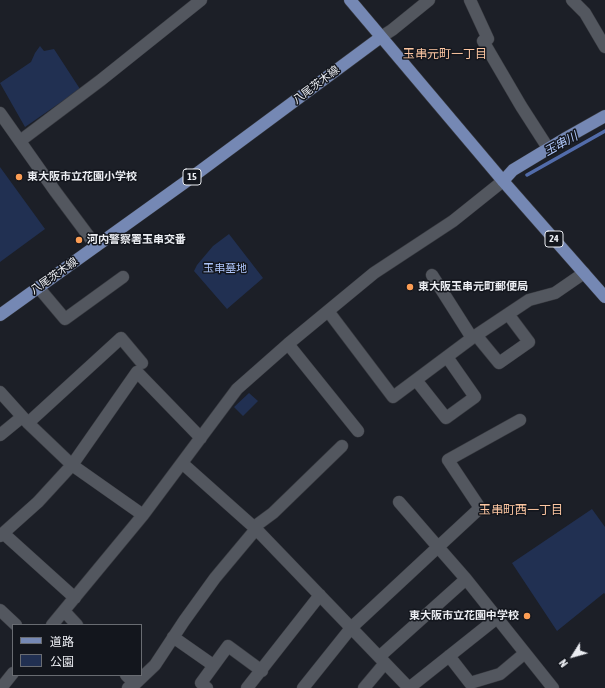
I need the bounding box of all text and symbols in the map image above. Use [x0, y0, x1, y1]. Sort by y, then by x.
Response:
district label: 玉串元町一丁目 [403, 47, 487, 61]
street label: 八尾茨木線 [290, 63, 342, 107]
water label: 玉串川 [542, 129, 580, 159]
road number: 15 [183, 169, 201, 185]
place label: 東大阪市立花園小学校 [27, 170, 137, 184]
marker: 東大阪市立花園小学校 [14, 172, 24, 182]
road number: 24 [545, 231, 563, 247]
place label: 河内警察署玉串交番 [87, 233, 186, 247]
marker: 河内警察署玉串交番 [74, 235, 84, 245]
street label: 八尾茨木線 [28, 255, 80, 297]
park label: 玉串墓地 [203, 262, 247, 276]
place label: 東大阪玉串元町郵便局 [418, 280, 528, 294]
marker: 東大阪玉串元町郵便局 [405, 282, 415, 292]
district label: 玉串町西一丁目 [479, 503, 563, 517]
place label: 東大阪市立花園中学校 [409, 609, 519, 623]
marker: 東大阪市立花園中学校 [522, 611, 532, 621]
legend [12, 624, 142, 676]
text: 道路 [50, 635, 74, 649]
north arrow [553, 636, 593, 676]
text: 公園 [50, 655, 74, 669]
text: N [557, 657, 570, 669]

